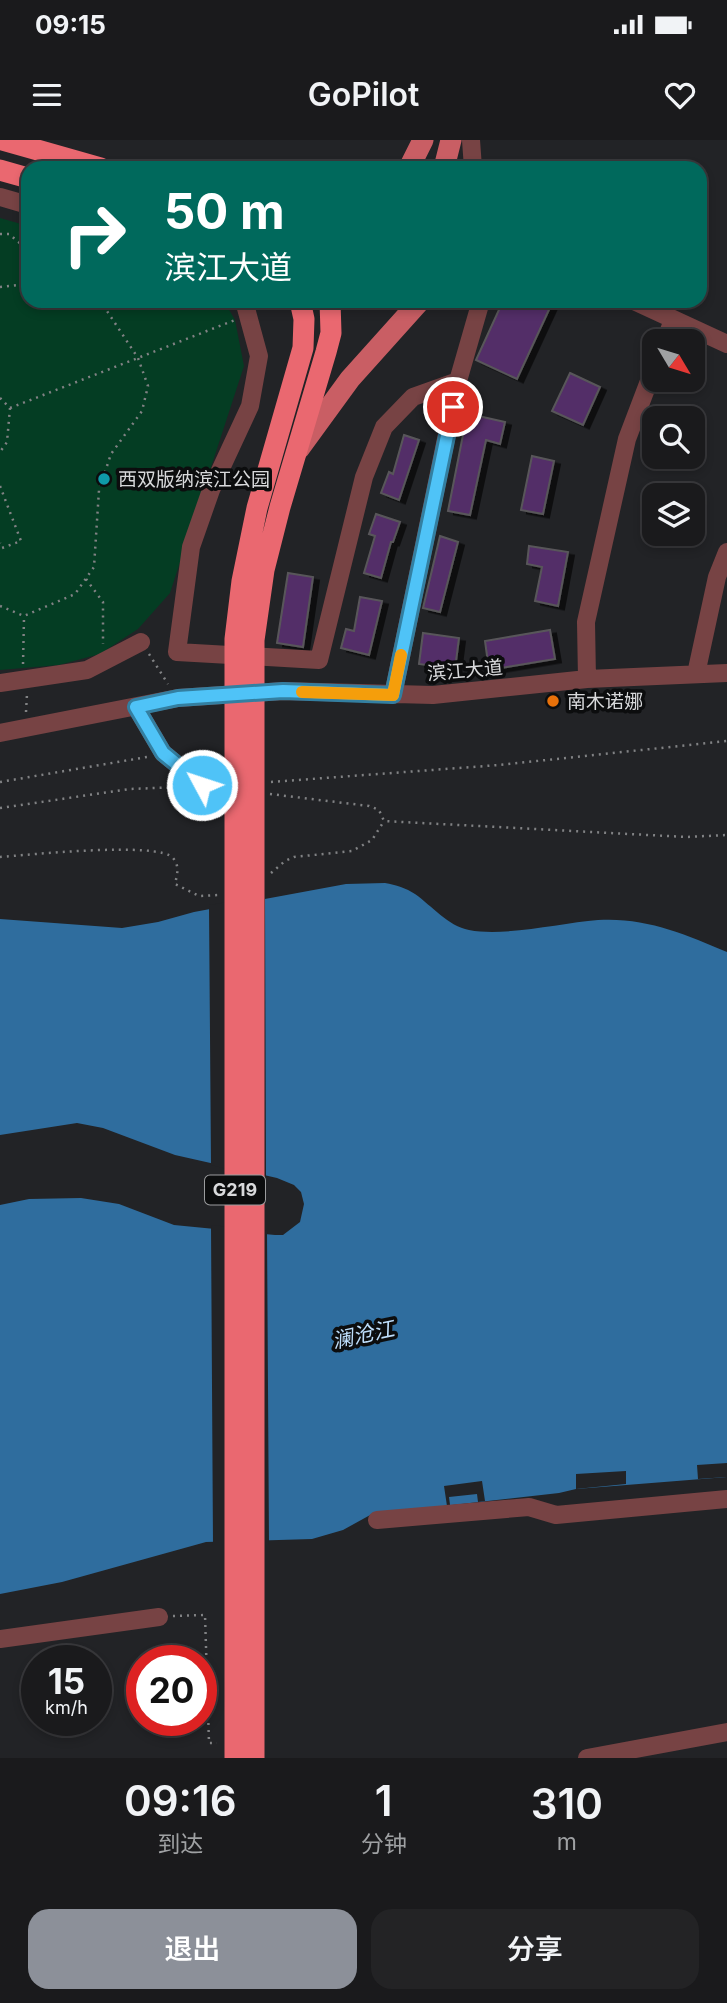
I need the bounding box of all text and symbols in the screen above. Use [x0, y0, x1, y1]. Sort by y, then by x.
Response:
text: 09:15 [35, 9, 106, 40]
text: GoPilot [308, 75, 419, 114]
icon: menu [28, 76, 66, 114]
icon: heart [661, 76, 699, 114]
text: 50 m [164, 182, 285, 241]
icon: right [49, 189, 140, 280]
text: 滨江大道 [164, 248, 292, 287]
north arrow [642, 329, 705, 392]
map controls [642, 329, 705, 546]
pin [423, 377, 483, 437]
icon: arrive [434, 388, 472, 426]
button: search [642, 406, 705, 469]
place label: 西双版纳滨江公园 [118, 468, 270, 491]
marker: 西双版纳滨江公园 [96, 471, 112, 487]
button: layers [642, 483, 705, 546]
street label: 滨江大道 [426, 656, 504, 685]
place label: 南木诺娜 [567, 690, 643, 713]
marker: 南木诺娜 [545, 693, 561, 709]
position arrow [165, 748, 239, 822]
road number: G219 [205, 1176, 265, 1204]
water label: 澜沧江 [329, 1315, 398, 1353]
speed limit sign: 20 [126, 1645, 217, 1736]
text: 15 [48, 1660, 85, 1702]
text: km/h [45, 1697, 88, 1718]
text: 09:16 [124, 1775, 237, 1826]
text: 1 [375, 1775, 393, 1826]
text: 310 [531, 1778, 603, 1829]
text: m [557, 1828, 577, 1856]
text: 到达 [157, 1830, 203, 1858]
text: 分钟 [361, 1830, 407, 1858]
button: 退出 [28, 1909, 357, 1989]
button: 分享 [371, 1909, 699, 1989]

